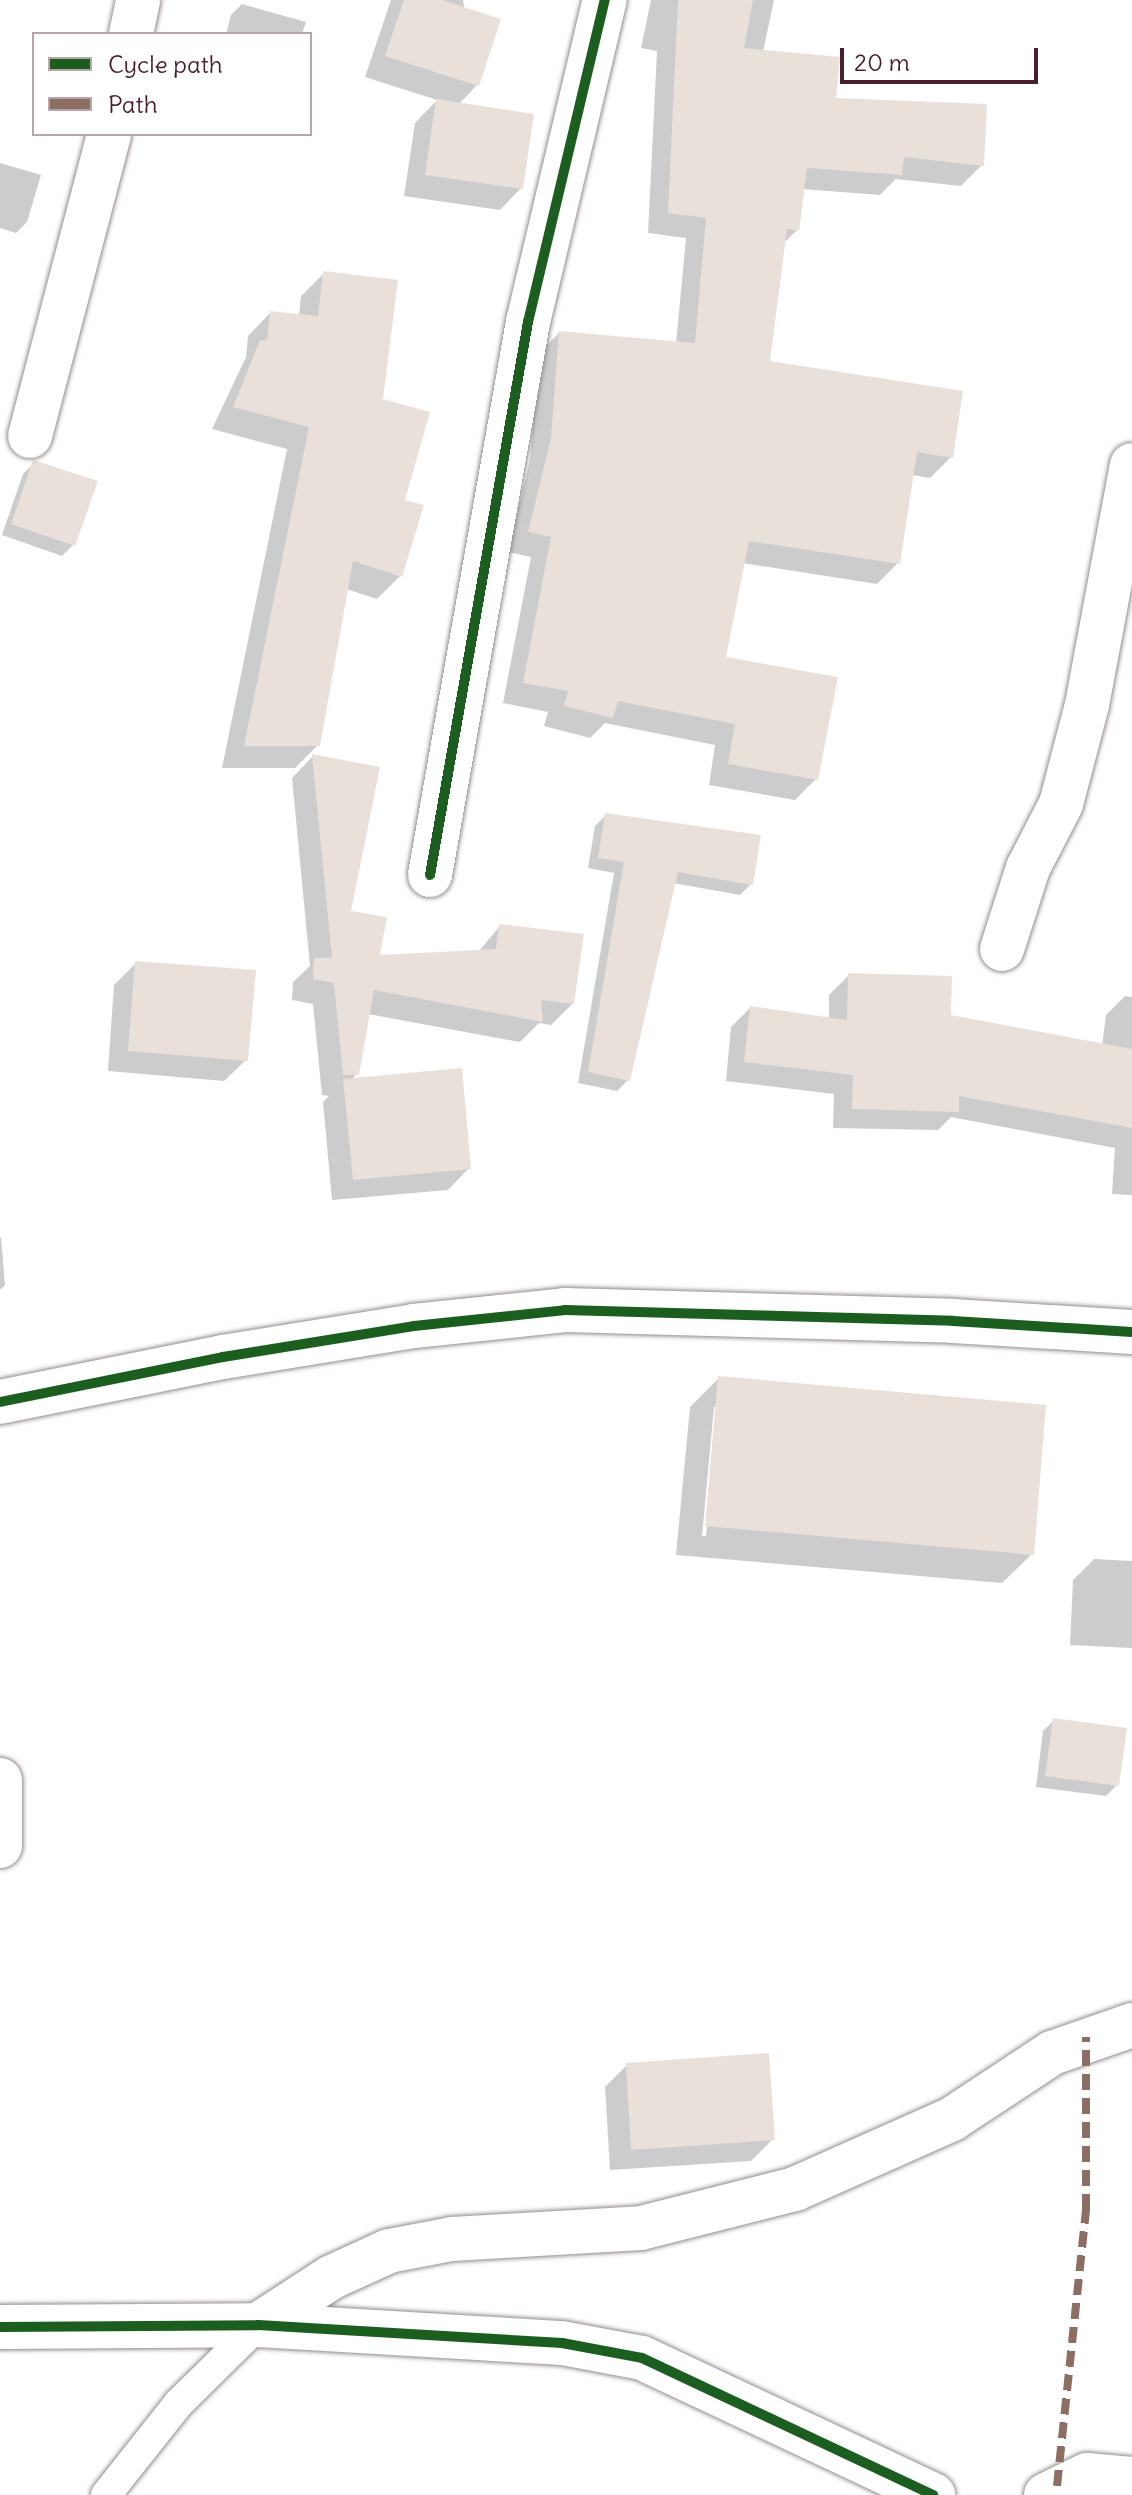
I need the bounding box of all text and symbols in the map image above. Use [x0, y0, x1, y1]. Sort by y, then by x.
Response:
legend [32, 32, 312, 136]
scale bar [844, 32, 1042, 82]
text: 20 m [854, 47, 910, 77]
text: Cycle path [108, 49, 223, 79]
text: Path [108, 89, 158, 119]

